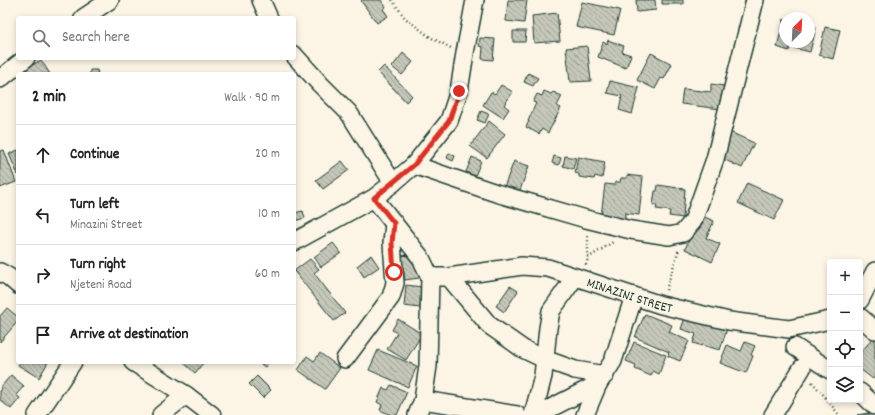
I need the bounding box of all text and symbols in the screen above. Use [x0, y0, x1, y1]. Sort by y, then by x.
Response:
north arrow [779, 12, 815, 48]
search box [16, 16, 296, 60]
icon: search [30, 27, 52, 49]
text: Search here [62, 27, 130, 49]
route end [450, 82, 468, 100]
text: 2 min [32, 86, 66, 110]
text: Walk · 90 m [224, 89, 280, 108]
icon: ahead [32, 144, 54, 166]
text: Continue [70, 144, 119, 166]
text: 20 m [255, 145, 280, 164]
text: Turn left [70, 194, 119, 216]
icon: left [32, 204, 54, 226]
text: 10 m [258, 205, 280, 224]
text: Minazini Street [70, 216, 142, 235]
text: Turn right [70, 254, 126, 276]
map controls [827, 259, 863, 403]
button: + [827, 259, 863, 295]
route start [385, 263, 403, 281]
icon: right [32, 264, 54, 286]
text: 60 m [255, 265, 280, 284]
street label: MINAZINI STREET [584, 273, 675, 319]
text: Njeteni Road [70, 276, 132, 295]
button: − [827, 295, 863, 331]
icon: arrive [32, 324, 54, 346]
text: Arrive at destination [70, 324, 188, 346]
button: locate [827, 331, 863, 367]
button: layers [827, 367, 863, 403]

